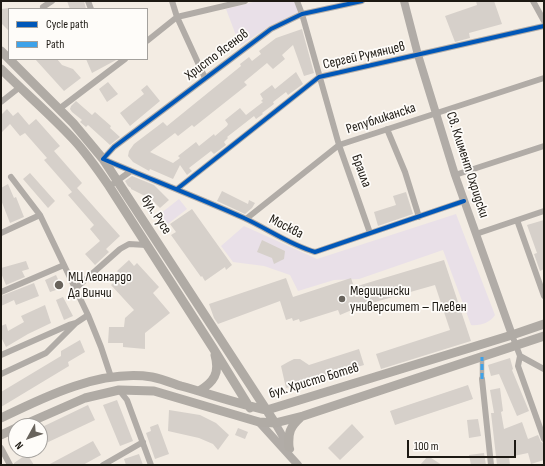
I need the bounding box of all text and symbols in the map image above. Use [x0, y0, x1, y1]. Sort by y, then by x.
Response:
legend [8, 8, 148, 60]
text: Cycle path [46, 17, 88, 32]
street label: Христо Ясенов [182, 26, 252, 84]
text: Path [46, 37, 64, 52]
street label: Сергей Румянцев [321, 38, 407, 74]
street label: Републиканска [344, 100, 418, 138]
street label: Св. Климент Охридски [442, 110, 492, 220]
street label: Браила [347, 152, 375, 190]
street label: бул. Русе [137, 192, 175, 238]
street label: Москва [266, 211, 306, 243]
place label: МЦ Леонардо Да Винчи [68, 269, 132, 302]
marker: МЦ Леонардо Да Винчи [53, 279, 65, 291]
place label: Медицински университет – Плевен [350, 283, 467, 316]
marker: Медицински университет – Плевен [337, 294, 347, 304]
street label: бул. Христо Ботев [267, 359, 361, 403]
north arrow [8, 418, 48, 458]
scale bar [409, 432, 518, 458]
text: N [12, 439, 26, 452]
text: 100 m [414, 439, 439, 454]

